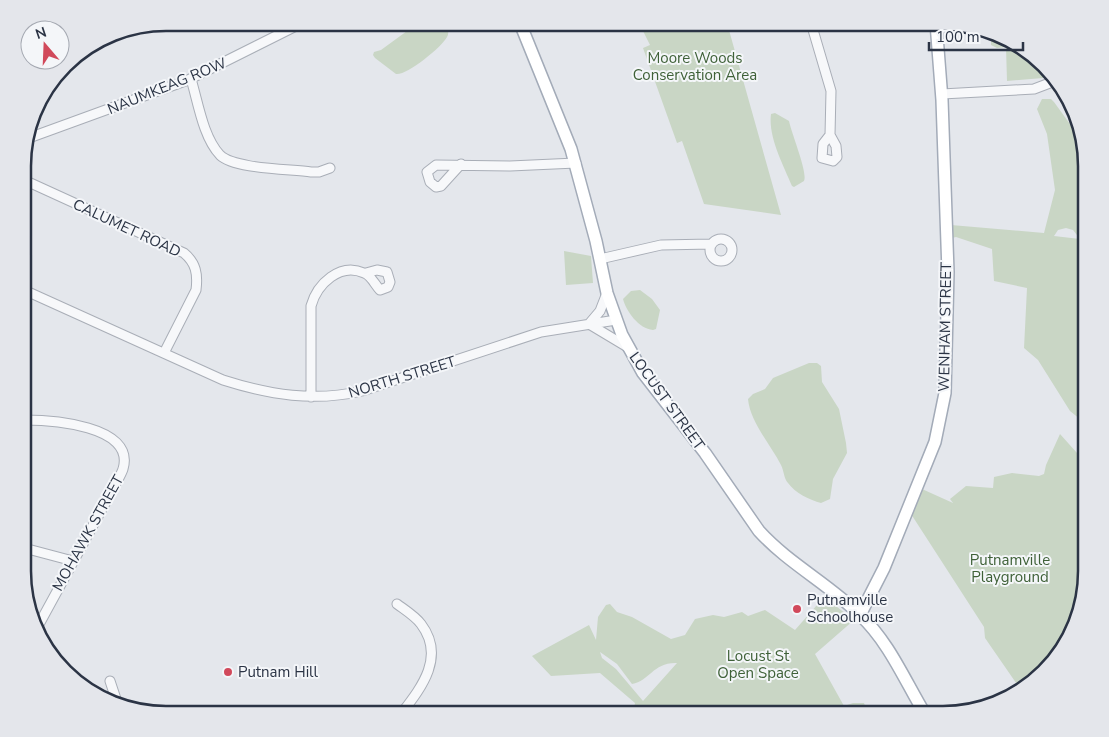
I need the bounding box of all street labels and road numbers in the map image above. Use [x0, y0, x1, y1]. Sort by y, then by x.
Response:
street label: NAUMKEAG ROW [104, 53, 230, 119]
street label: CALUMET ROAD [70, 194, 184, 262]
street label: WENHAM STREET [934, 262, 956, 392]
street label: LOCUST STREET [625, 348, 709, 454]
street label: NORTH STREET [346, 351, 458, 403]
street label: MOHAWK STREET [48, 471, 128, 595]

